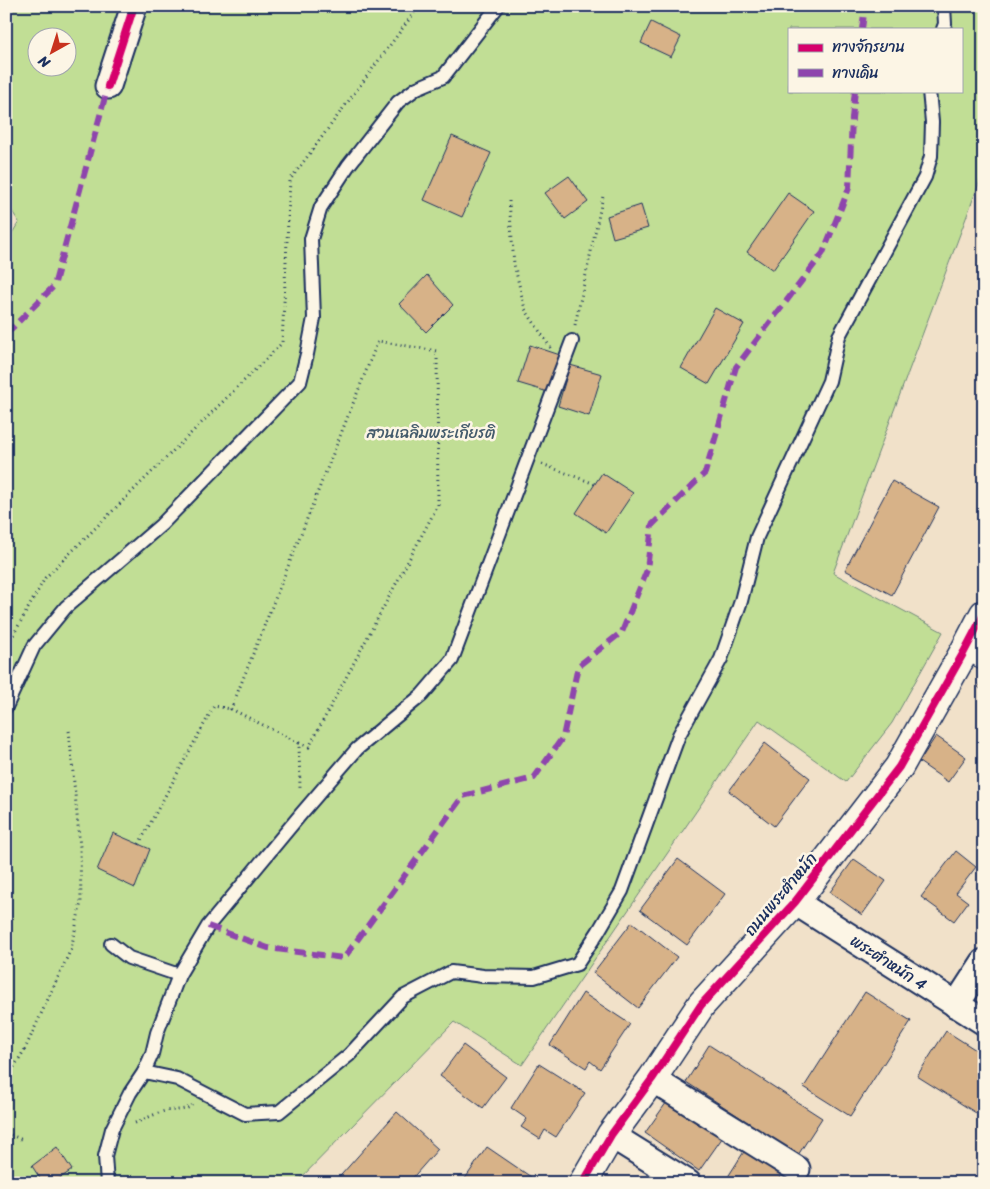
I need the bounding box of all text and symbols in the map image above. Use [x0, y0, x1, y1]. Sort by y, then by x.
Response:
north arrow [28, 28, 78, 78]
legend [788, 28, 962, 92]
text: ทางจักรยาน [832, 34, 905, 60]
text: N [32, 49, 57, 75]
text: ทางเดิน [832, 60, 879, 86]
park label: สวนเฉลิมพระเกียรติ [366, 418, 496, 447]
street label: ถนนพระตำหนัก [736, 846, 824, 943]
street label: พระตำหนัก 4 [844, 927, 933, 998]

